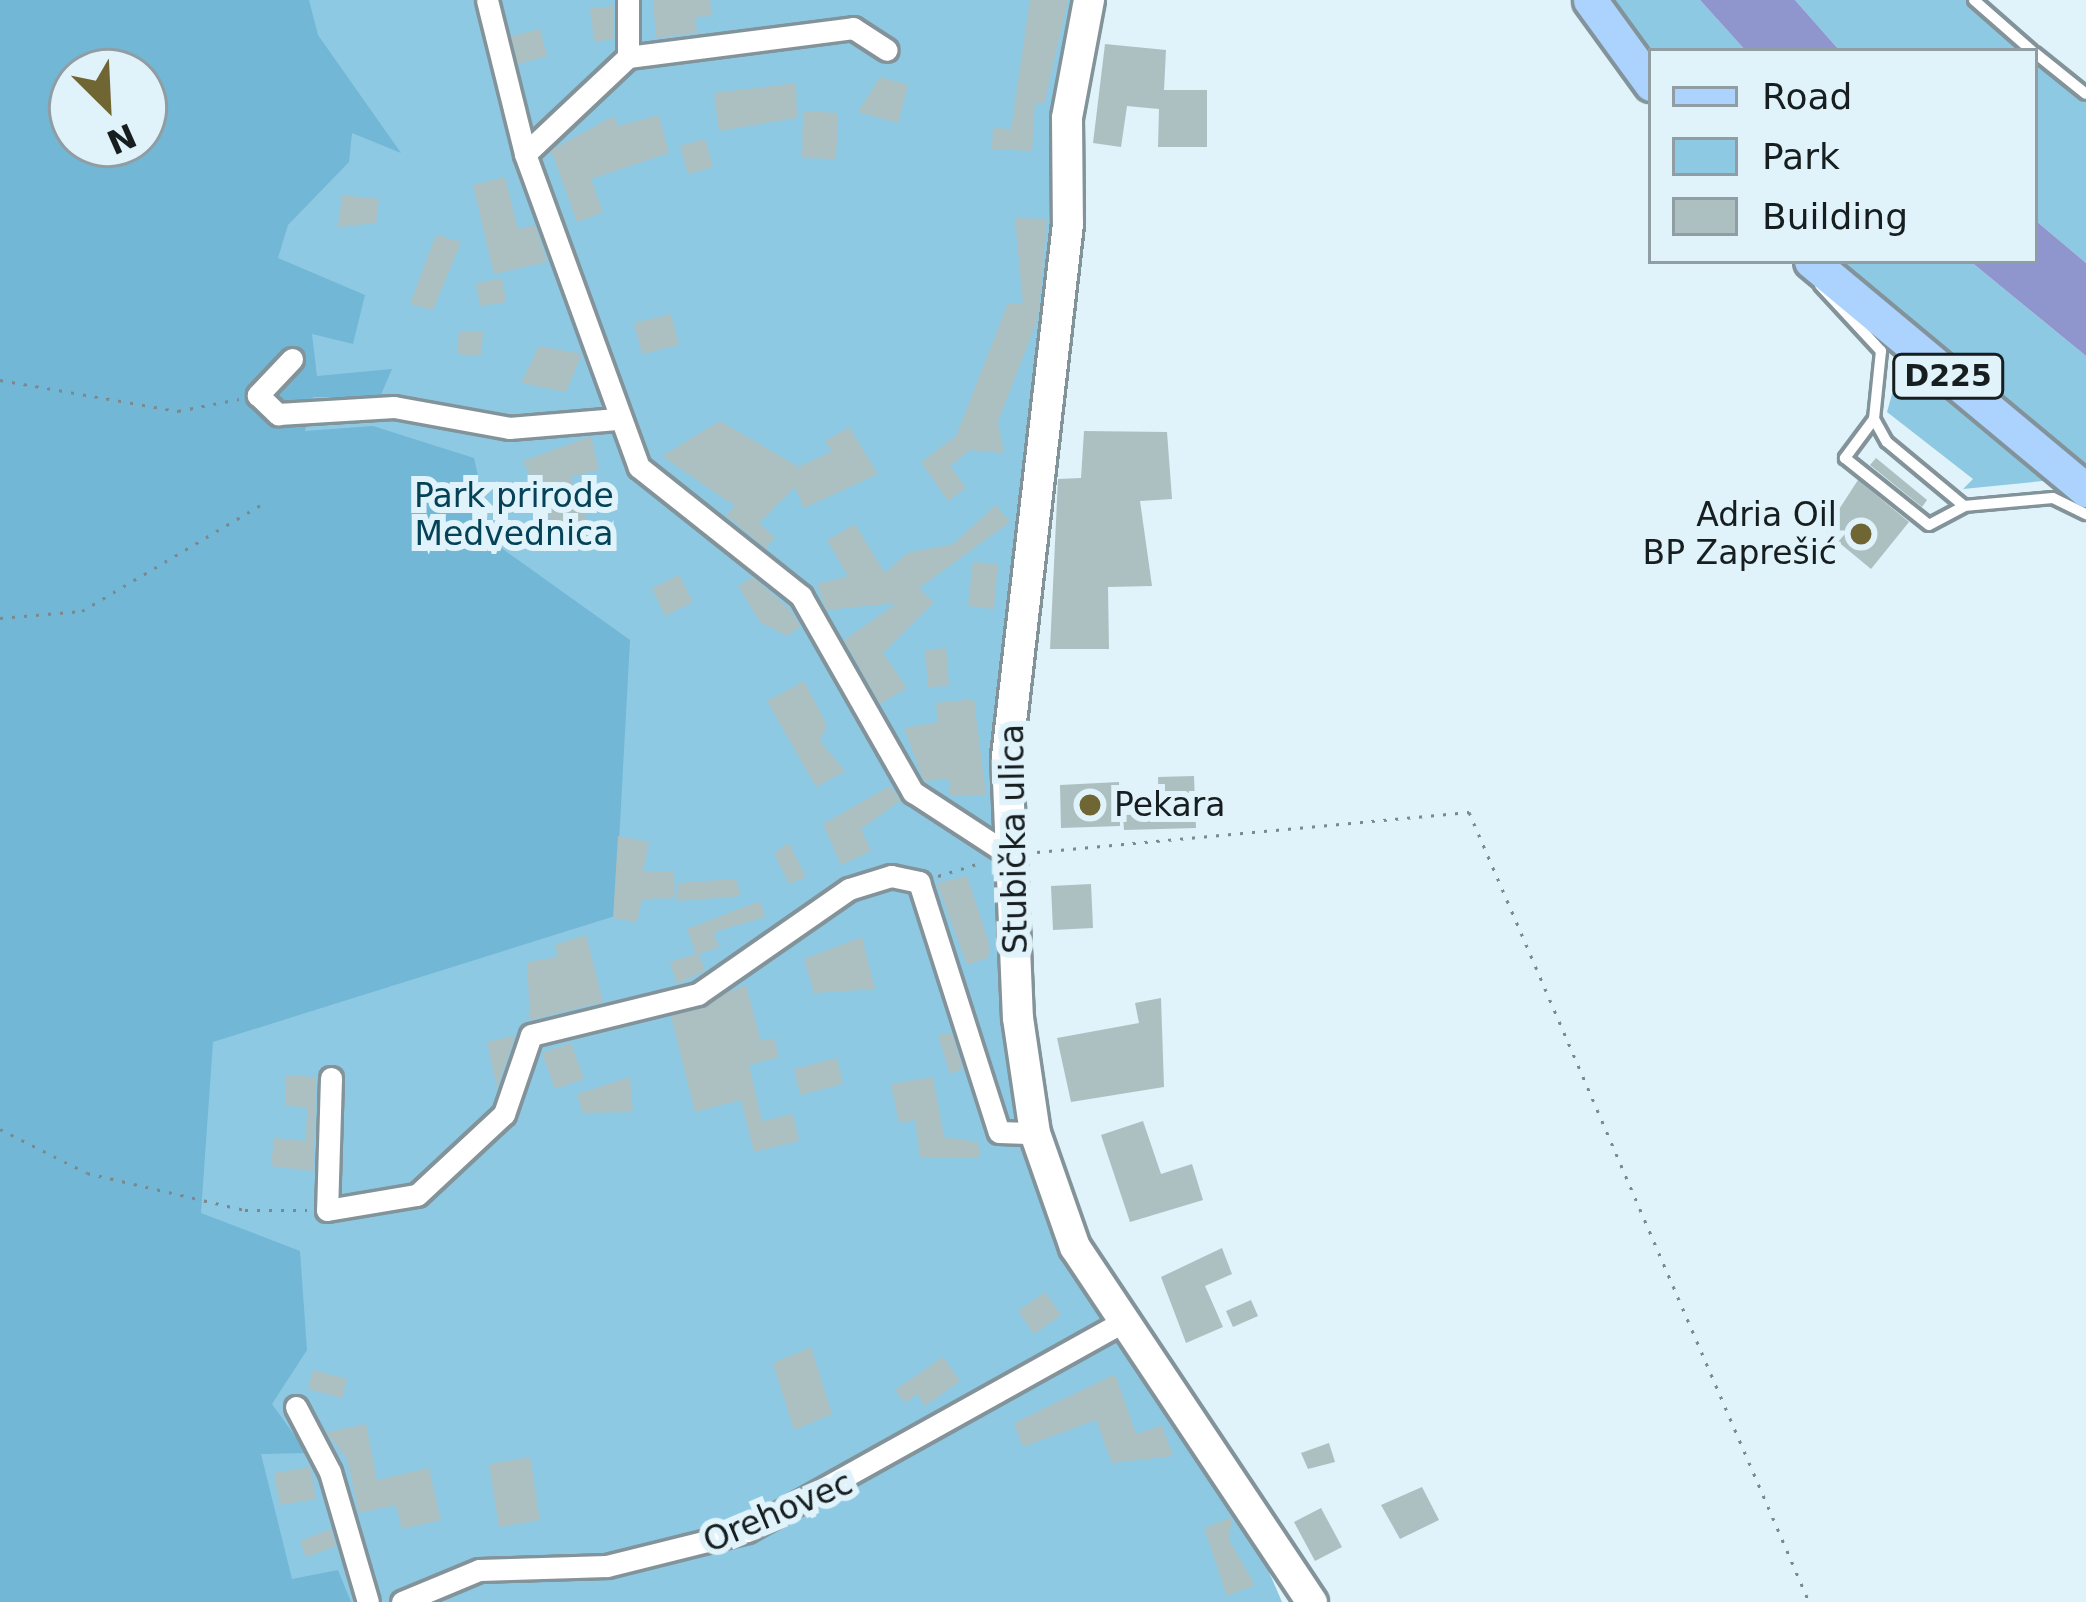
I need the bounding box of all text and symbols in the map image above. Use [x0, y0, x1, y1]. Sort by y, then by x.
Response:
north arrow [48, 48, 168, 168]
legend [1648, 48, 2038, 264]
text: Road [1762, 76, 1852, 117]
text: N [101, 115, 142, 162]
text: Park [1762, 136, 1840, 177]
text: Building [1762, 196, 1908, 237]
road number: D225 [1891, 352, 2005, 400]
park label: Park prirode Medvednica [414, 476, 614, 554]
place label: Adria Oil BP Zaprešić [1643, 495, 1837, 573]
marker: Adria Oil BP Zaprešić [1848, 521, 1874, 547]
street label: Stubička ulica [992, 724, 1036, 954]
place label: Pekara [1114, 785, 1226, 825]
marker: Pekara [1077, 792, 1103, 818]
street label: Orehovec [697, 1463, 859, 1561]

